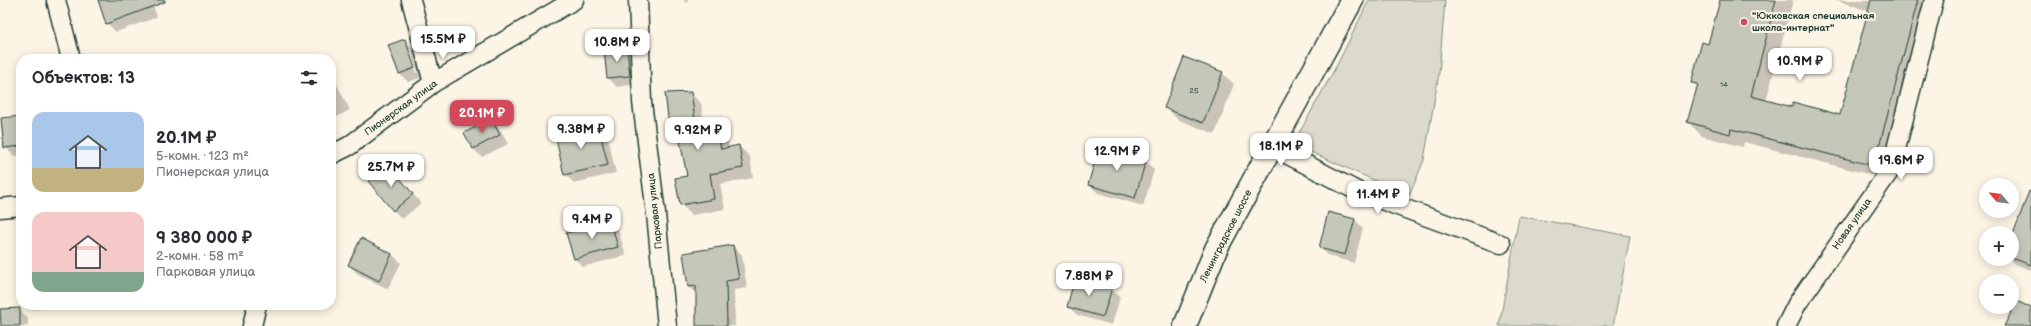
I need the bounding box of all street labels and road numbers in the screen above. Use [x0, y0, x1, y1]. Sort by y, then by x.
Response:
street label: Пионерская улица [362, 78, 440, 138]
street label: Парковая улица [645, 172, 665, 250]
street label: Ленинградское шоссе [1197, 187, 1255, 285]
street label: Новая улица [1830, 196, 1874, 252]

